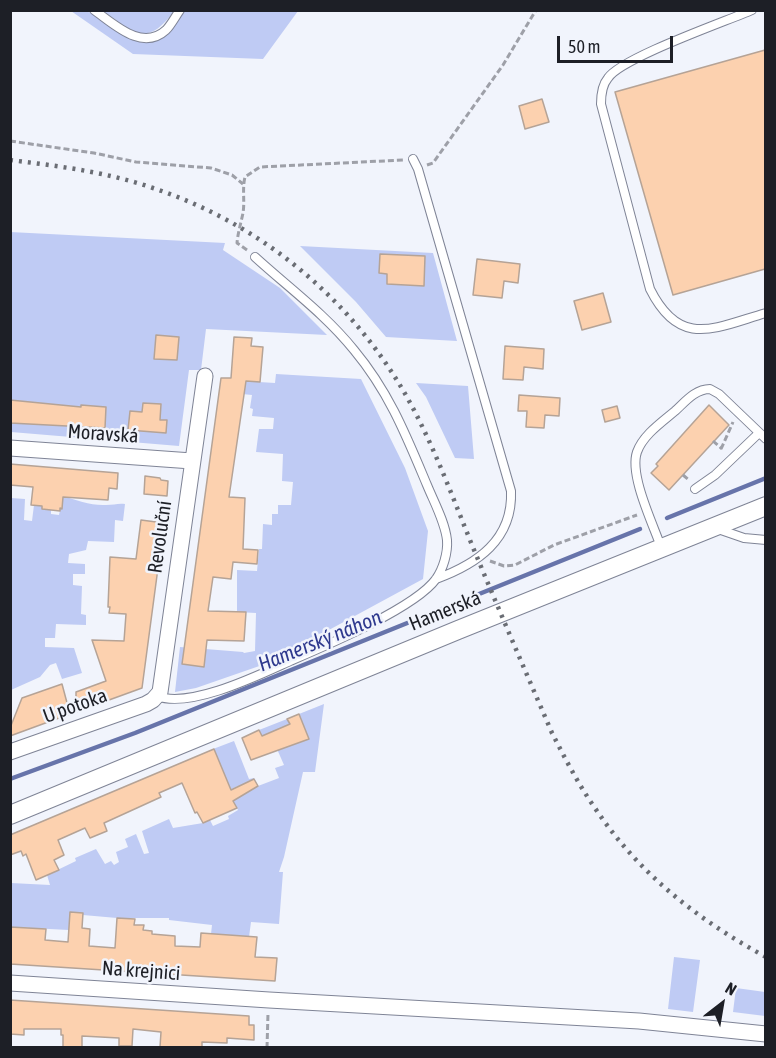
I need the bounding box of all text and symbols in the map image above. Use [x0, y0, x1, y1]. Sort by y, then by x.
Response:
scale bar [560, 24, 676, 62]
text: 50 m [568, 36, 600, 57]
street label: Moravská [67, 420, 139, 448]
street label: Revoluční [143, 499, 177, 575]
street label: Hamerská [406, 586, 484, 636]
water label: Hamerský náhon [254, 605, 386, 677]
street label: U potoka [40, 683, 110, 729]
street label: Na krejnici [101, 956, 181, 986]
north arrow [692, 974, 752, 1034]
text: N [723, 978, 740, 999]

